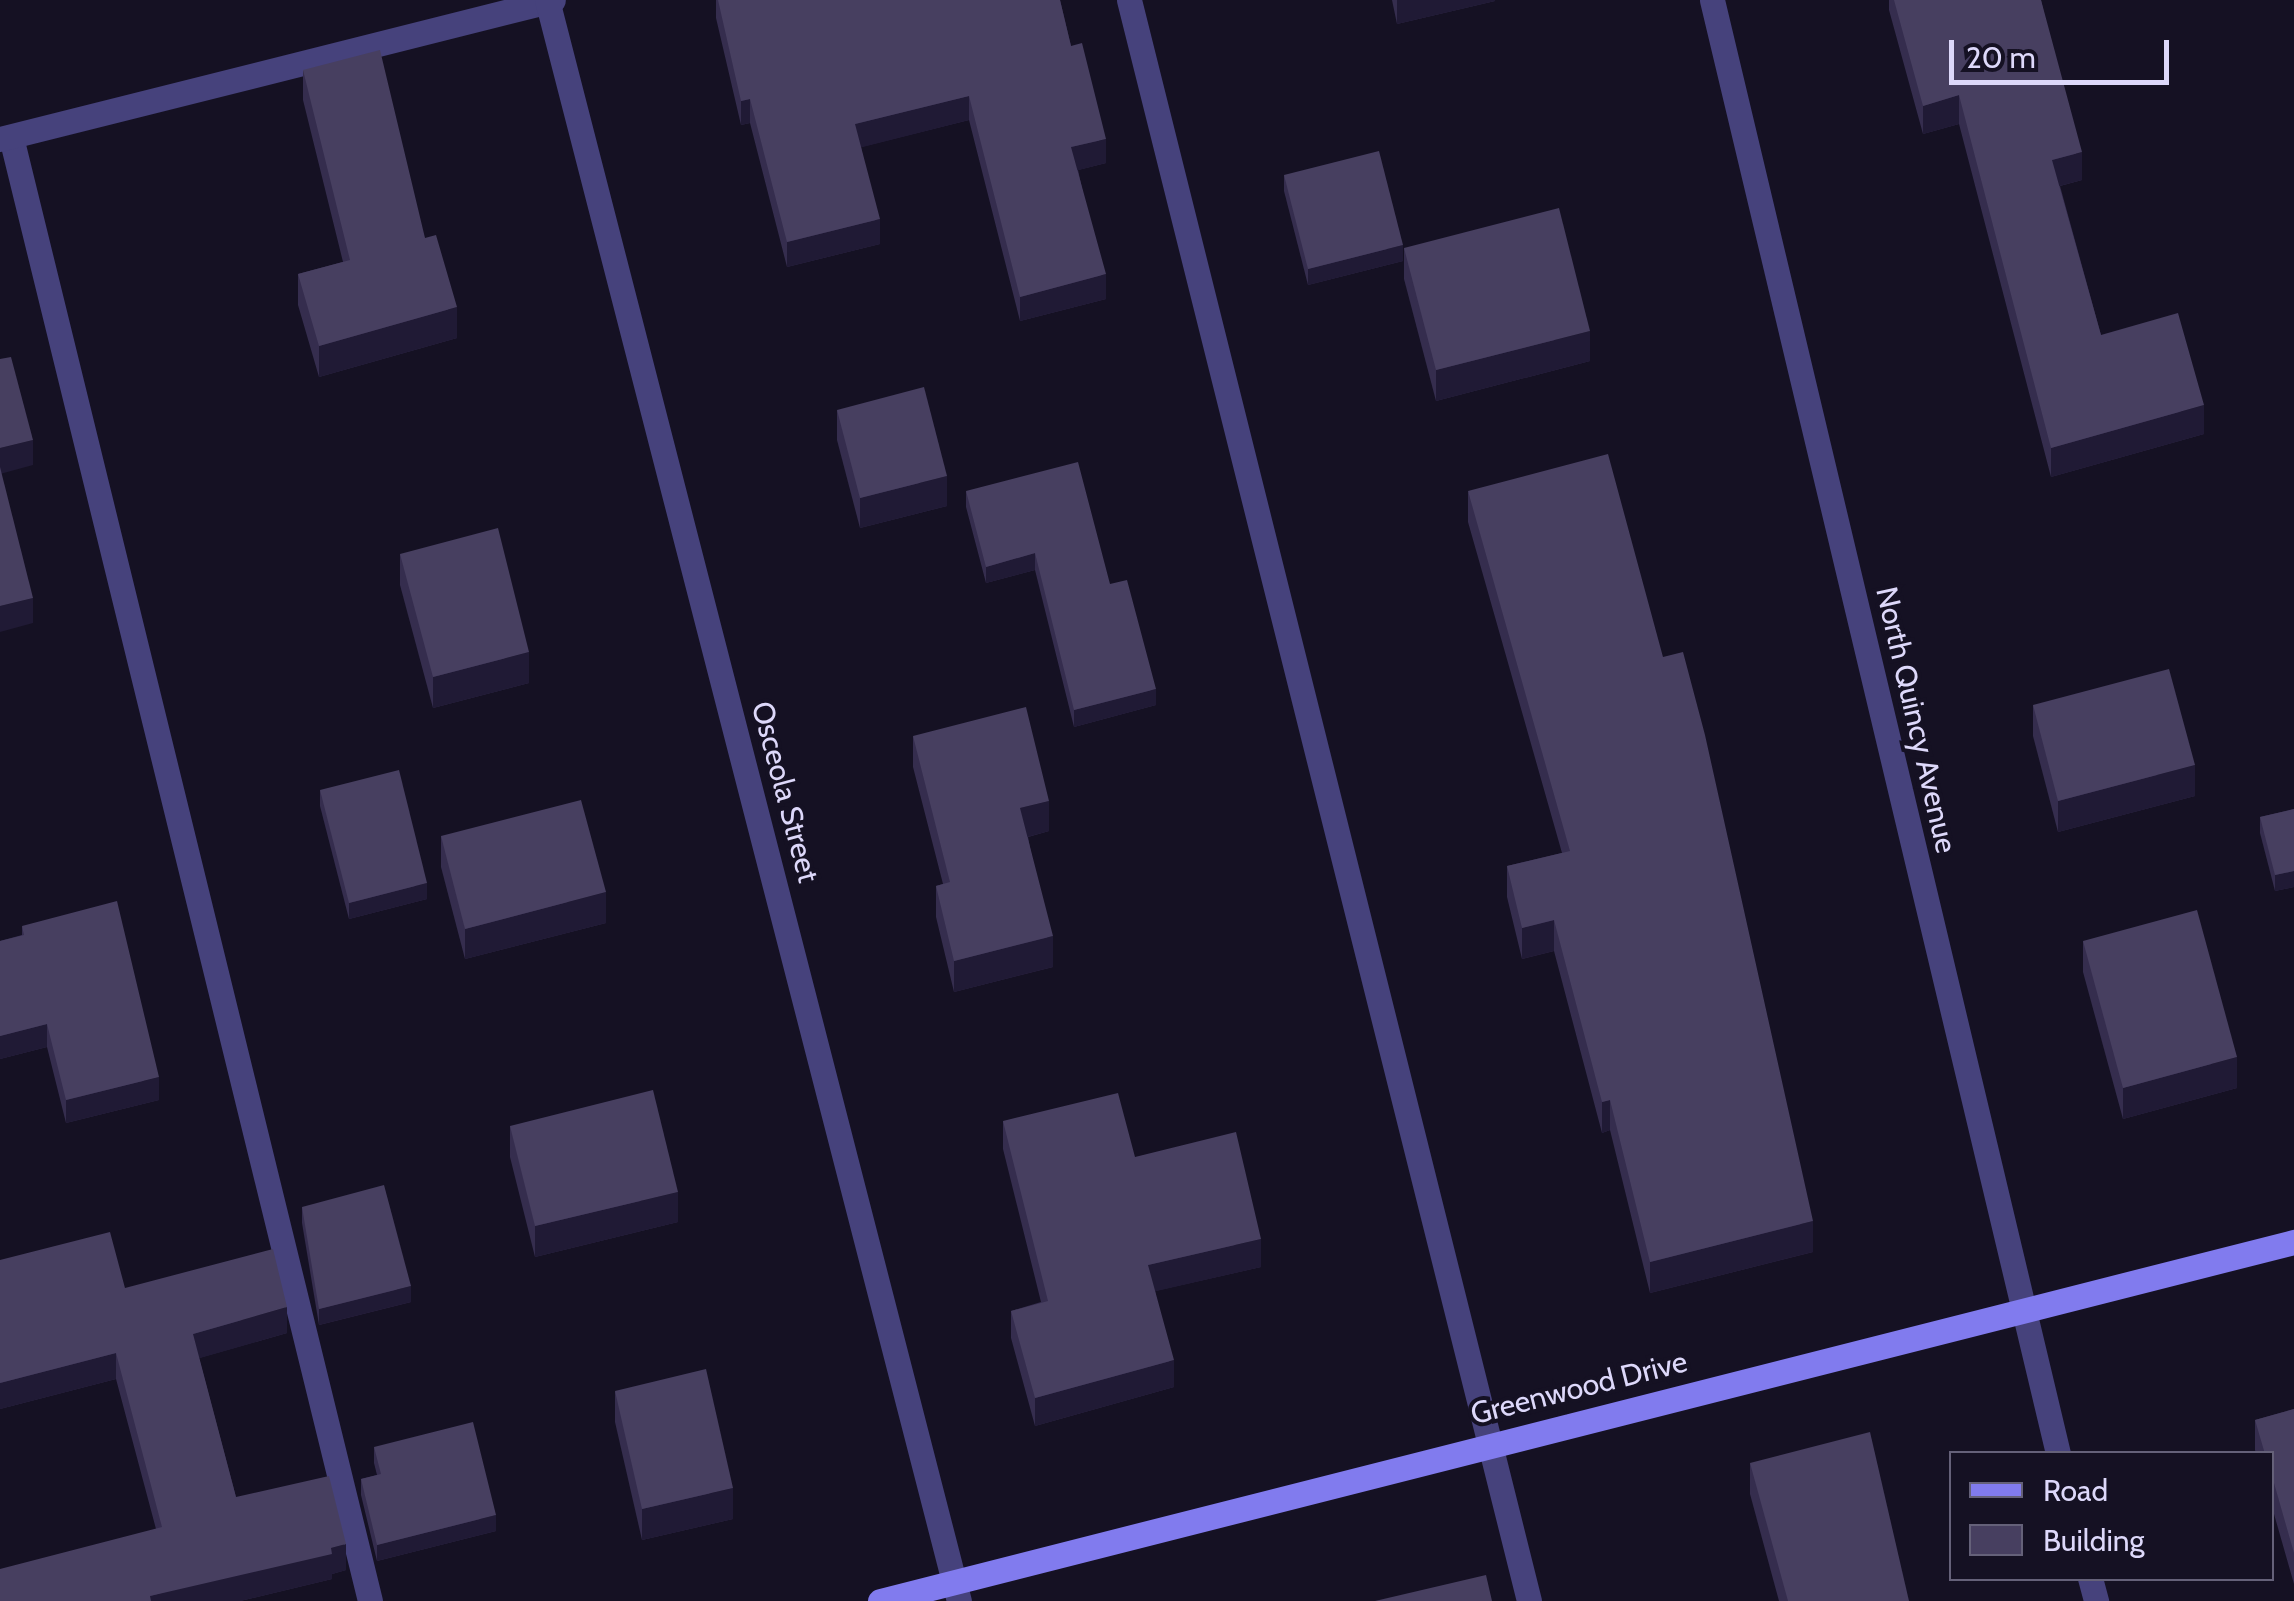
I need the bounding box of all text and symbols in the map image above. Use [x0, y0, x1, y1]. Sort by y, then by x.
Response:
scale bar [1954, 20, 2174, 82]
text: 20 m [1966, 39, 2036, 76]
street label: North Quincy Avenue [1868, 583, 1964, 857]
street label: Osceola Street [744, 698, 826, 886]
street label: Greenwood Drive [1467, 1344, 1691, 1432]
legend [1949, 1451, 2274, 1581]
text: Road [2043, 1472, 2108, 1509]
text: Building [2043, 1522, 2145, 1559]

